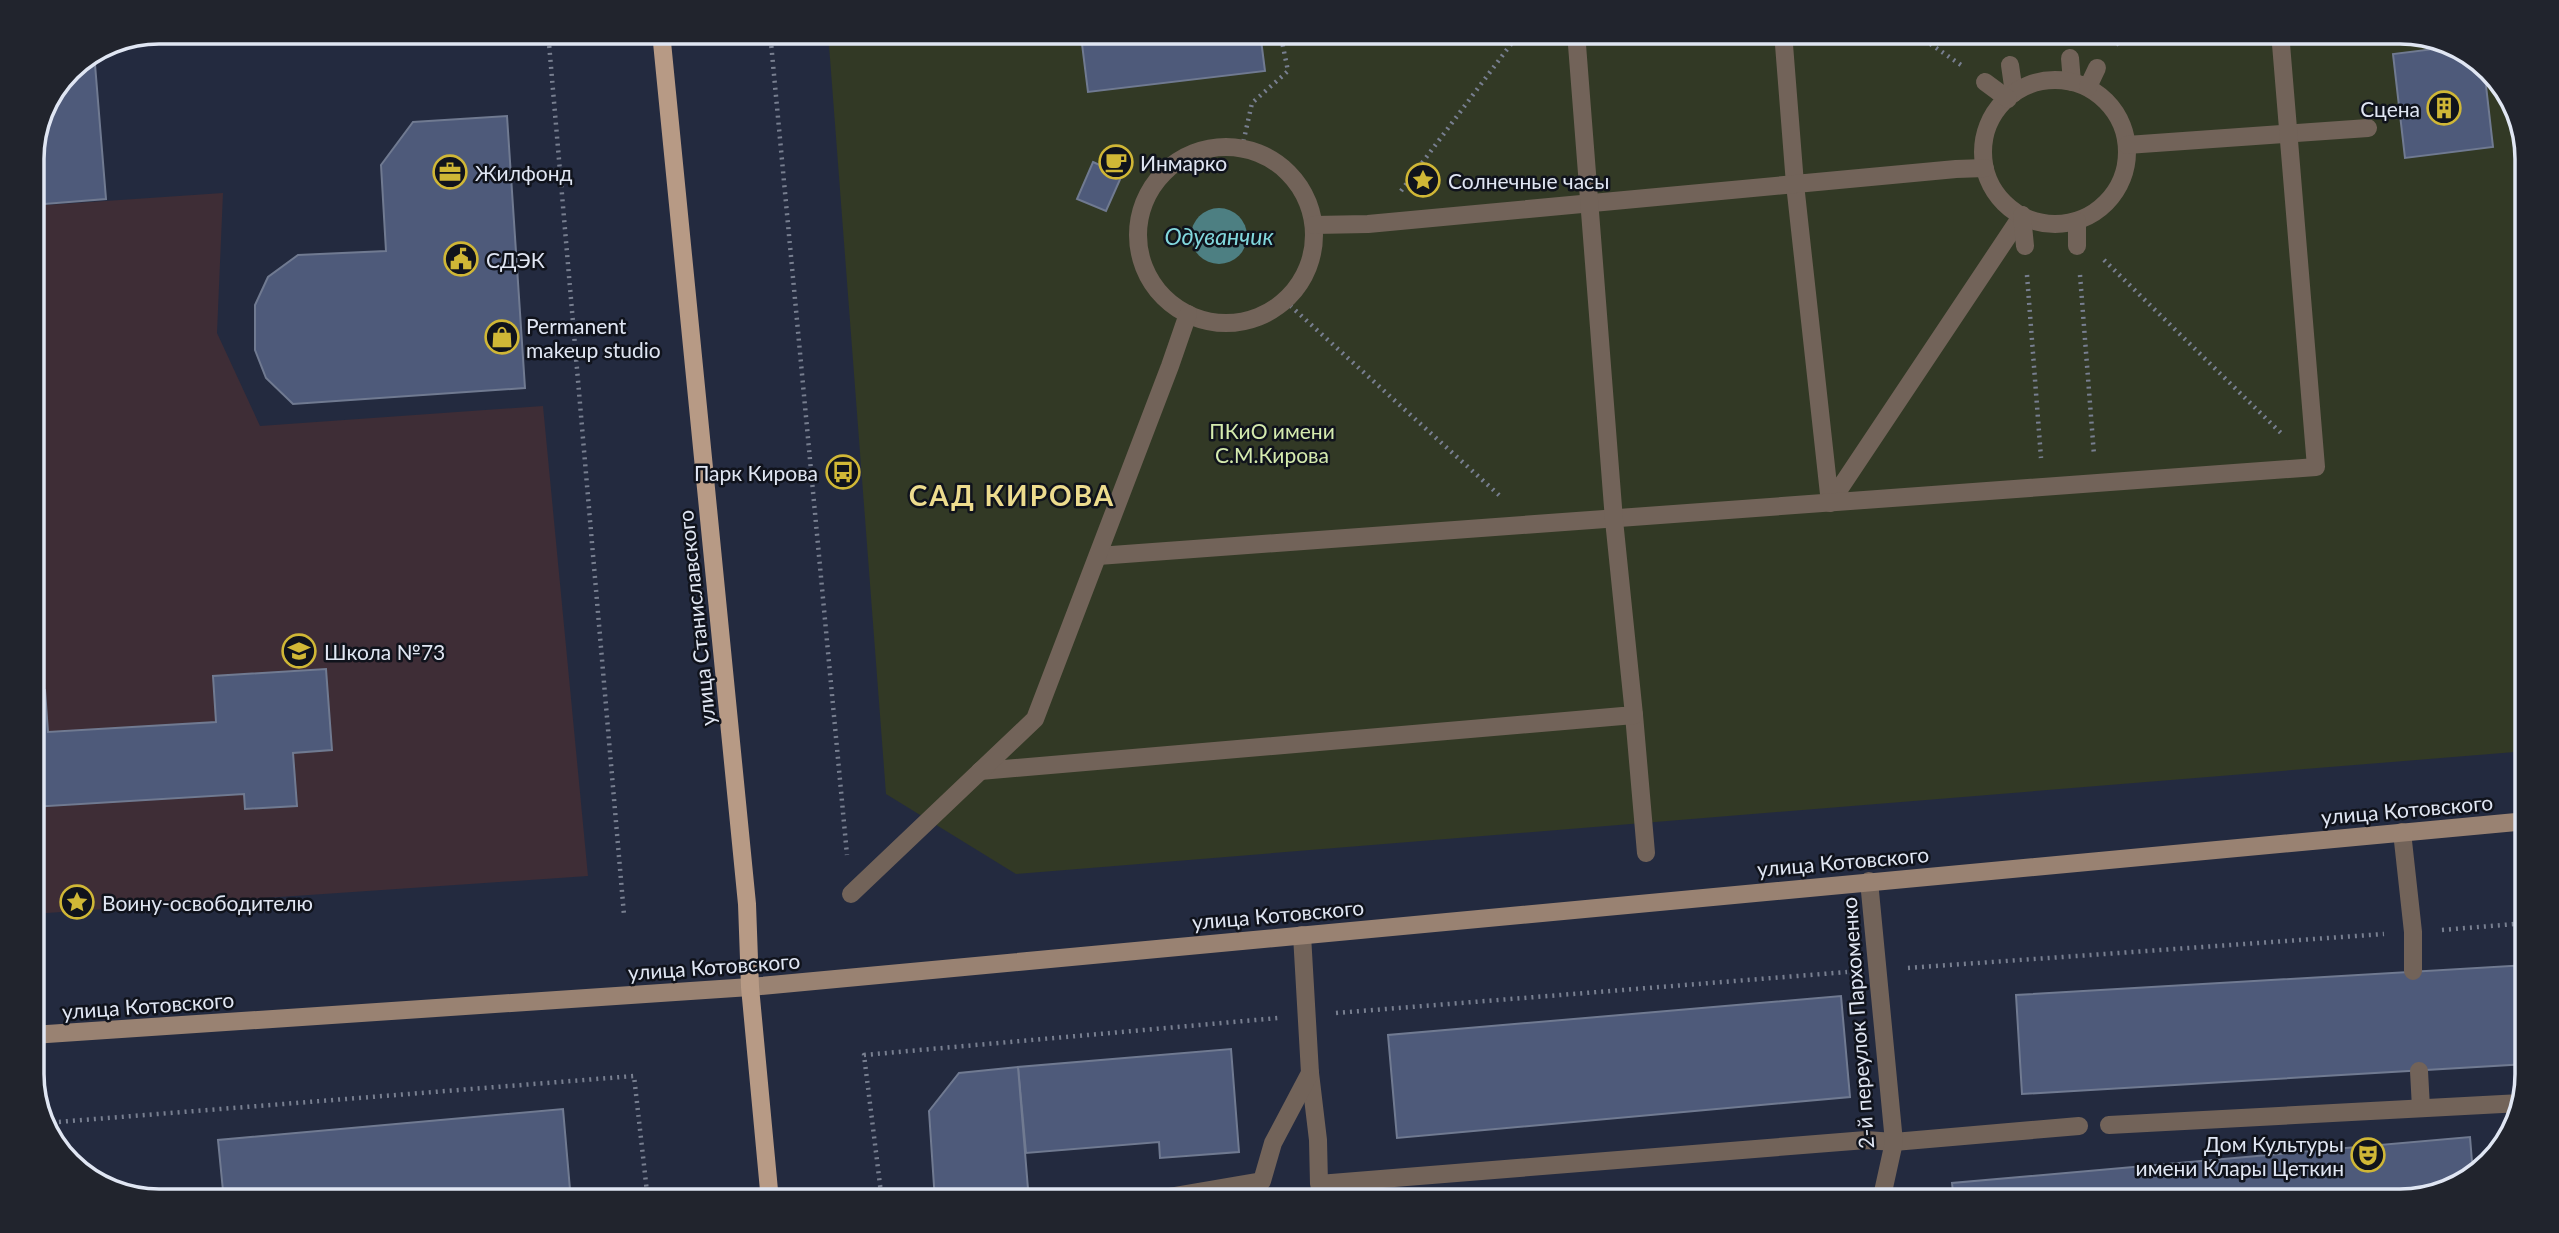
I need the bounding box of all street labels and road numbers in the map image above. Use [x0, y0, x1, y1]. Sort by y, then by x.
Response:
street label: улица Станиславского [672, 509, 720, 727]
street label: улица Котовского [2320, 789, 2494, 829]
street label: улица Котовского [1756, 841, 1930, 881]
street label: улица Котовского [1191, 894, 1365, 934]
street label: 2-й переулок Пархоменко [1836, 896, 1878, 1150]
street label: улица Котовского [627, 948, 801, 984]
street label: улица Котовского [61, 987, 235, 1023]

